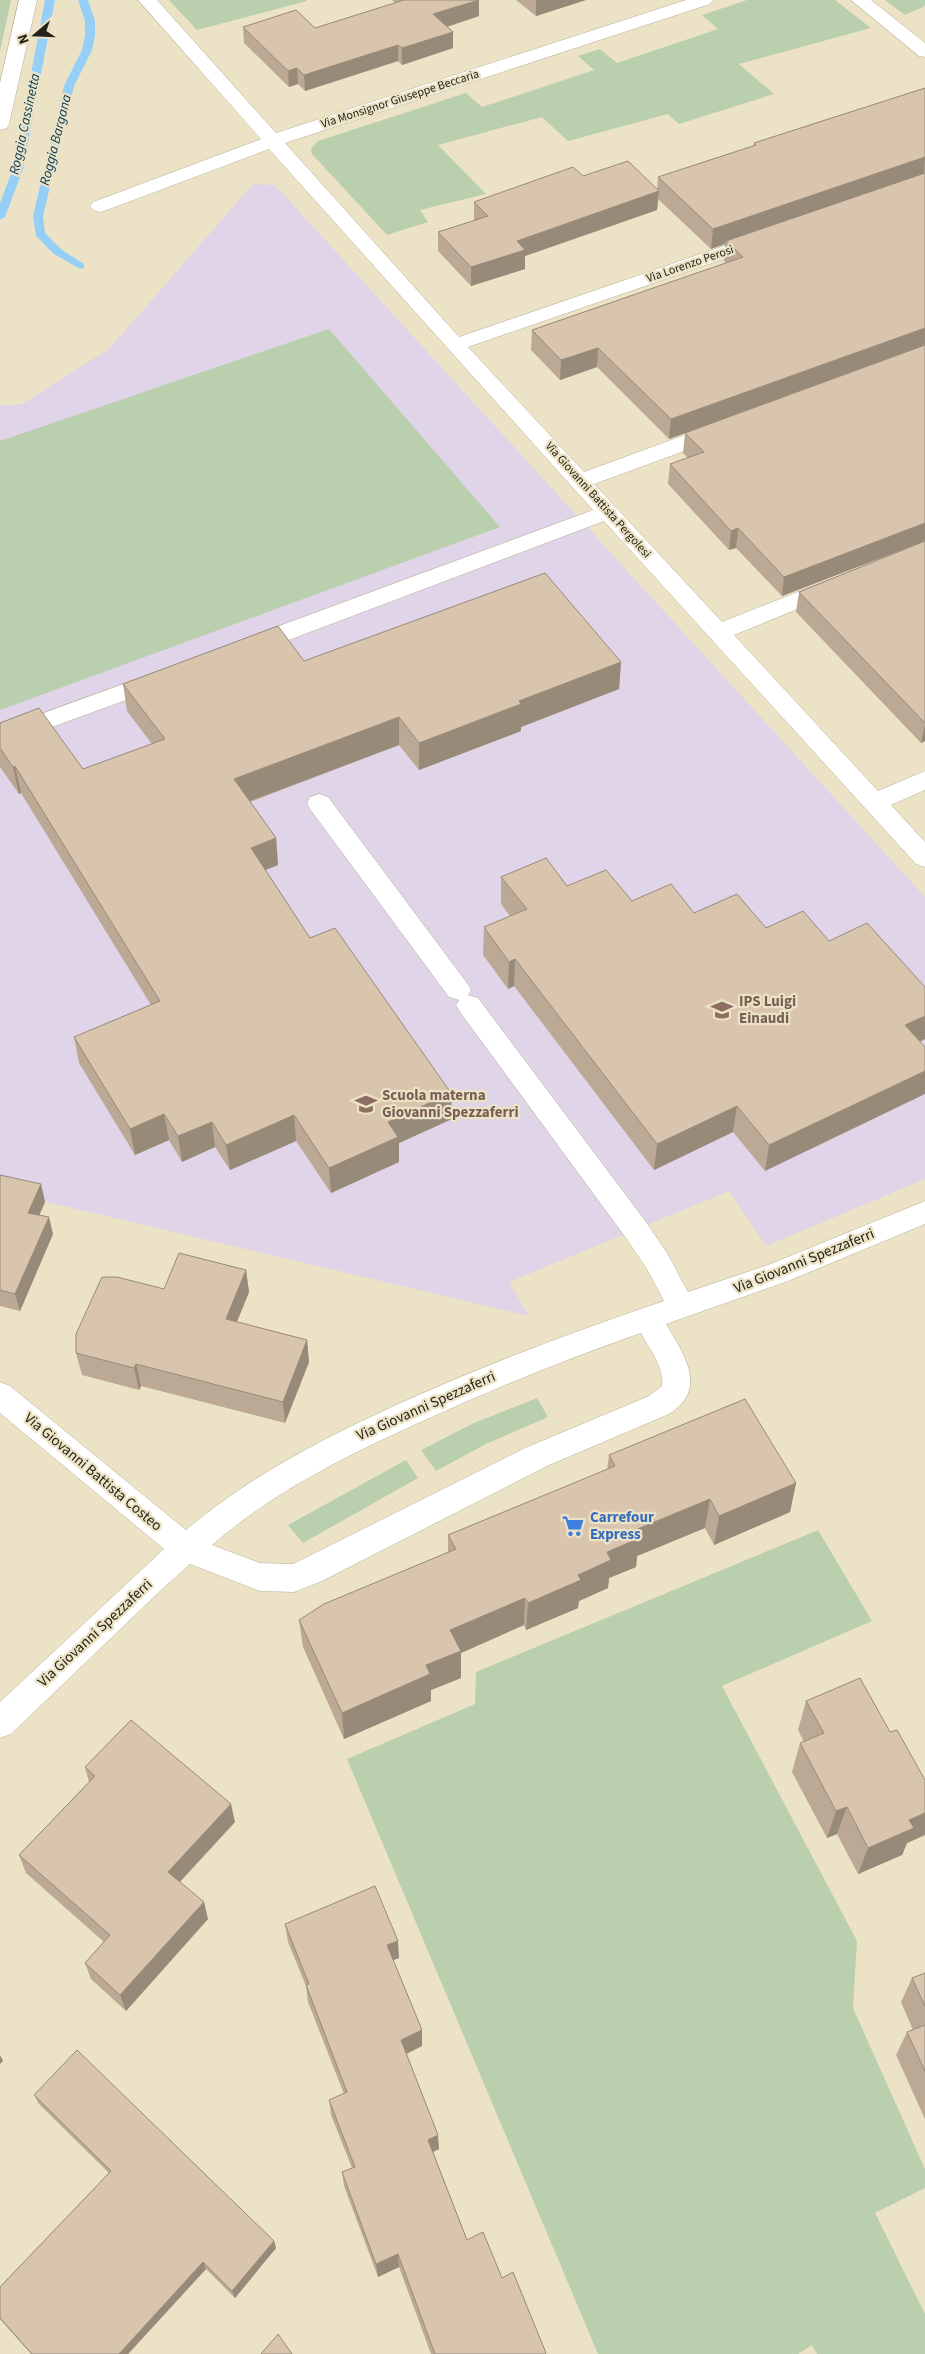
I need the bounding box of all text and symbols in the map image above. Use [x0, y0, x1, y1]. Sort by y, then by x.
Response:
north arrow [10, 10, 60, 60]
text: N [13, 31, 35, 47]
street label: Via Monsignor Giuseppe Beccaria [319, 65, 481, 133]
water label: Roggia Cassinetta [4, 71, 46, 177]
water label: Roggia Bargana [35, 92, 77, 188]
street label: Via Lorenzo Perosi [644, 241, 736, 287]
street label: Via Giovanni Battista Pergolesi [541, 438, 655, 562]
place label: IPS Luigi Einaudi [739, 991, 796, 1029]
school or university icon: IPS Luigi Einaudi [709, 997, 735, 1023]
place label: Scuola materna Giovanni Spezzaferri [382, 1085, 519, 1123]
school or university icon: Scuola materna Giovanni Spezzaferri [353, 1091, 379, 1117]
street label: Via Giovanni Spezzaferri [731, 1223, 877, 1299]
street label: Via Giovanni Spezzaferri [353, 1366, 499, 1446]
street label: Via Giovanni Battista Costeo [19, 1408, 167, 1536]
place label: Carrefour Express [590, 1507, 654, 1545]
supermarket icon: Carrefour Express [560, 1513, 586, 1539]
street label: Via Giovanni Spezzaferri [33, 1574, 157, 1692]

